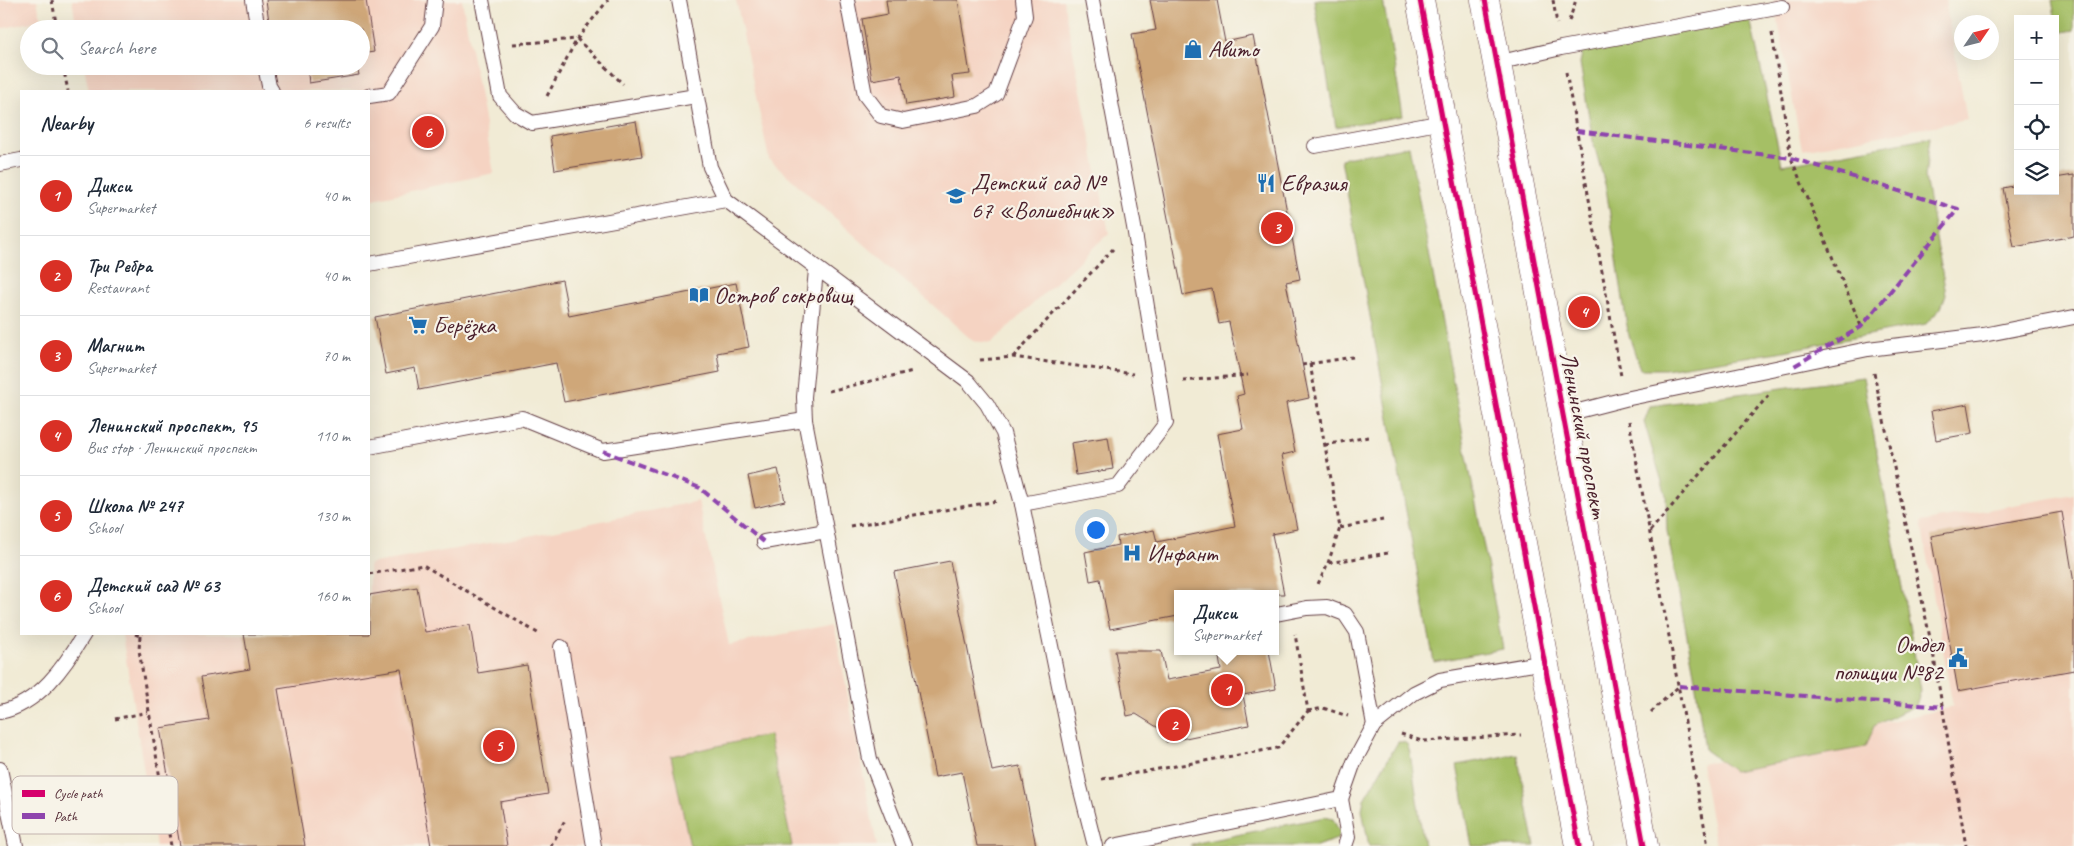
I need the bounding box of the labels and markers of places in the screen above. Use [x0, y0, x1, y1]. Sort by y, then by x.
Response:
place label: Авито [1208, 34, 1261, 64]
shop icon: Авито [1182, 38, 1204, 60]
pin: 6 [412, 113, 444, 151]
place label: Детский сад № 67 «Волшебник» [971, 167, 1115, 225]
place label: Евразия [1281, 168, 1348, 198]
restaurant icon: Евразия [1255, 172, 1277, 194]
school or university icon: Детский сад № 67 «Волшебник» [945, 185, 967, 207]
pin: 3 [1261, 209, 1293, 247]
place label: Остров сокровищ [714, 280, 854, 310]
library icon: Остров сокровищ [688, 284, 710, 306]
pin: 4 [1568, 293, 1600, 331]
place label: Берёзка [433, 310, 497, 341]
supermarket icon: Берёзка [407, 314, 429, 336]
place label: Инфант [1147, 538, 1219, 568]
hospital icon: Инфант [1121, 542, 1143, 564]
place label: Отдел полиции №82 [1834, 629, 1945, 687]
public building icon: Отдел полиции №82 [1947, 647, 1969, 669]
pin: 1 [1211, 671, 1243, 709]
pin: 2 [1158, 706, 1190, 744]
pin: 5 [483, 727, 515, 765]

